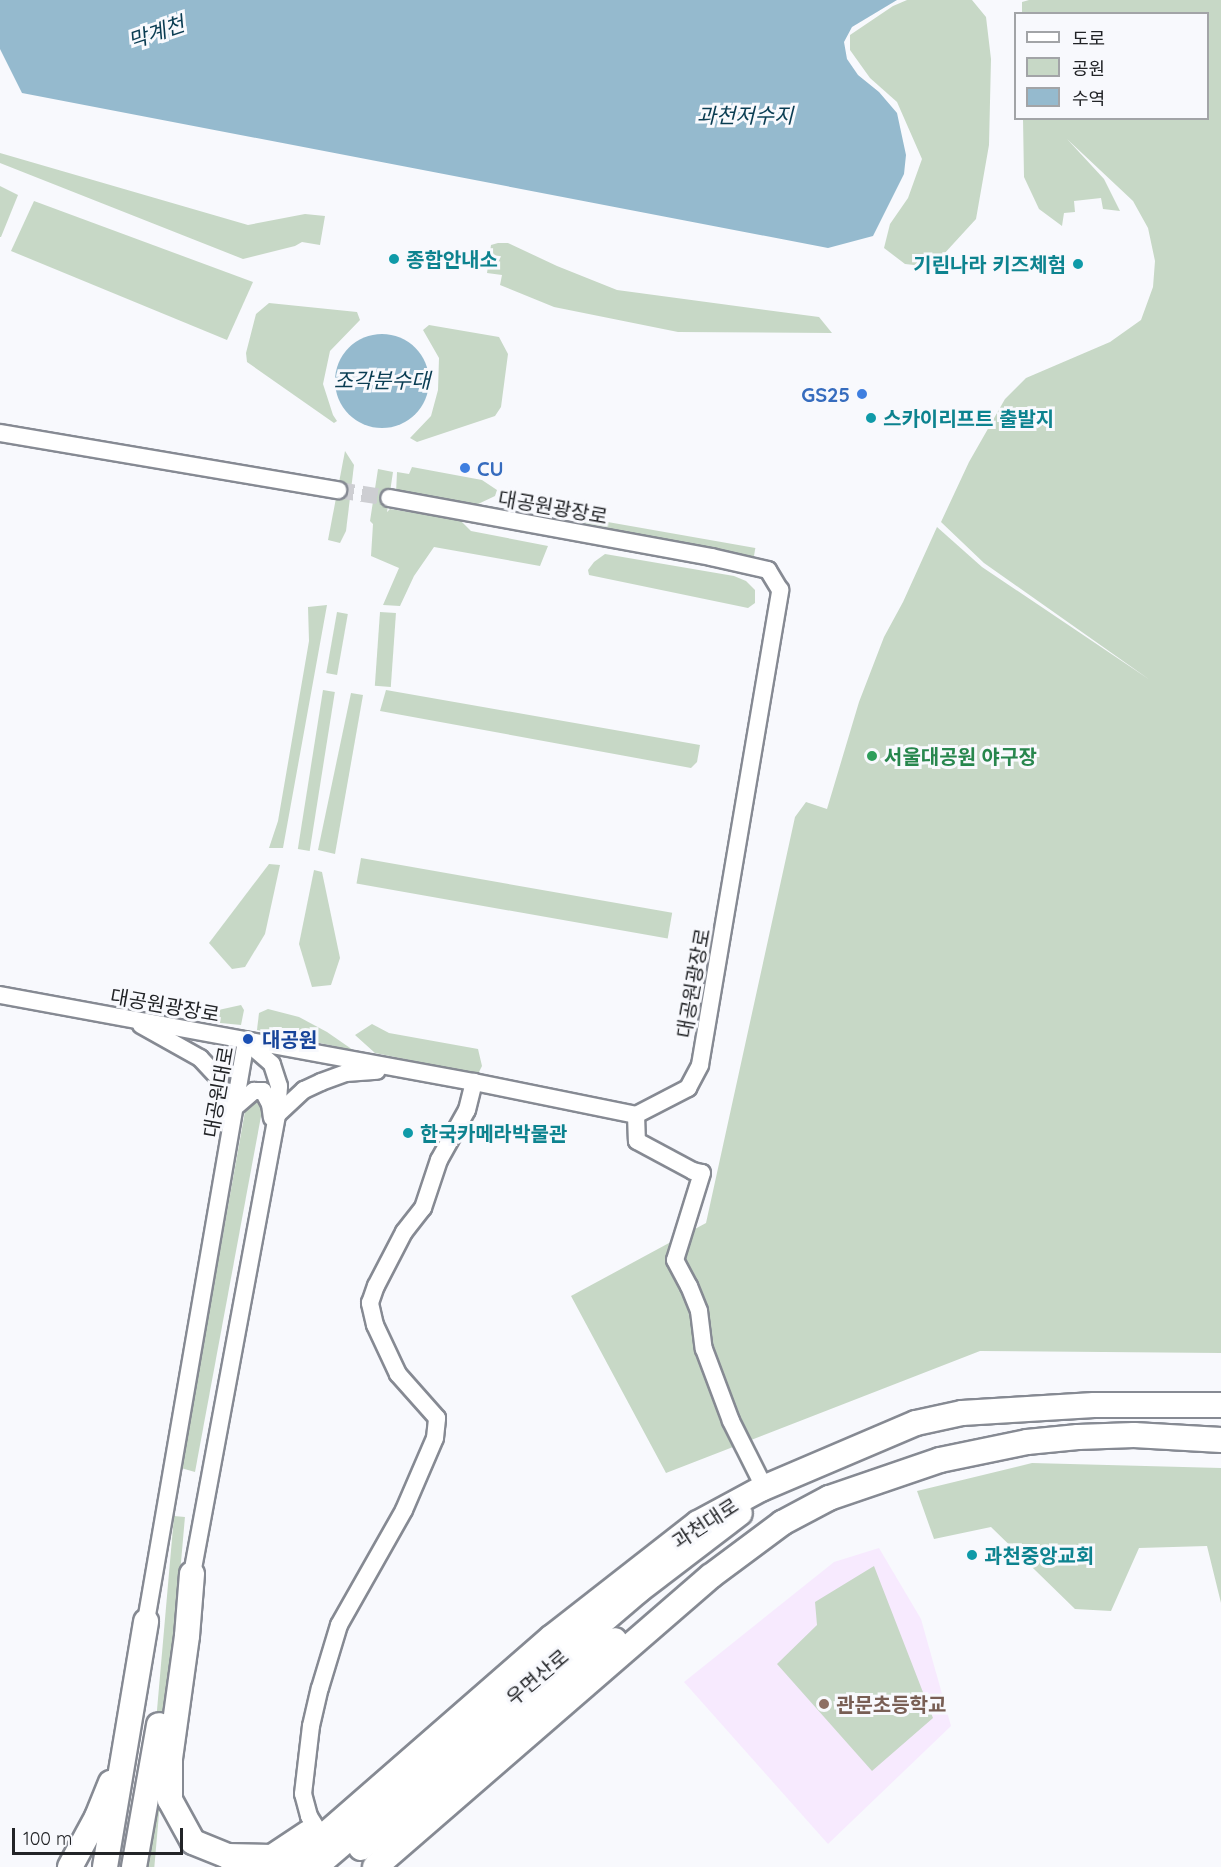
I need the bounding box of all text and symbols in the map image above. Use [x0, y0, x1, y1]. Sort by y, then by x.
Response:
water label: 막계천 [124, 11, 188, 53]
legend [1014, 12, 1209, 120]
text: 도로 [1072, 27, 1105, 50]
text: 공원 [1072, 57, 1105, 80]
text: 수역 [1072, 87, 1105, 110]
water label: 과천저수지 [697, 102, 793, 128]
place label: 종합안내소 [406, 247, 498, 271]
marker: 종합안내소 [387, 252, 401, 266]
place label: 기린나라 키즈체험 [913, 252, 1066, 276]
marker: 기린나라 키즈체험 [1071, 257, 1085, 271]
water label: 조각분수대 [334, 367, 430, 393]
place label: GS25 [801, 382, 850, 406]
marker: GS25 [855, 387, 869, 401]
place label: 스카이리프트 출발지 [883, 406, 1054, 430]
marker: 스카이리프트 출발지 [864, 411, 878, 425]
place label: CU [477, 456, 504, 480]
marker: CU [458, 461, 472, 475]
street label: 대공원광장로 [497, 486, 609, 528]
place label: 서울대공원 야구장 [884, 744, 1037, 768]
marker: 서울대공원 야구장 [865, 749, 879, 763]
street label: 대공원광장로 [672, 927, 714, 1039]
street label: 대공원광장로 [109, 984, 221, 1026]
place label: 대공원 [262, 1027, 317, 1051]
marker: 대공원 [239, 1030, 257, 1048]
street label: 대공원대로 [198, 1045, 238, 1139]
place label: 한국카메라박물관 [420, 1121, 567, 1145]
marker: 한국카메라박물관 [401, 1126, 415, 1140]
street label: 과천대로 [668, 1493, 742, 1553]
place label: 과천중앙교회 [984, 1543, 1094, 1567]
marker: 과천중앙교회 [965, 1548, 979, 1562]
street label: 우면산로 [501, 1644, 573, 1710]
place label: 관문초등학교 [836, 1692, 946, 1716]
marker: 관문초등학교 [817, 1697, 831, 1711]
scale bar [15, 1816, 186, 1854]
text: 100 m [23, 1827, 72, 1850]

